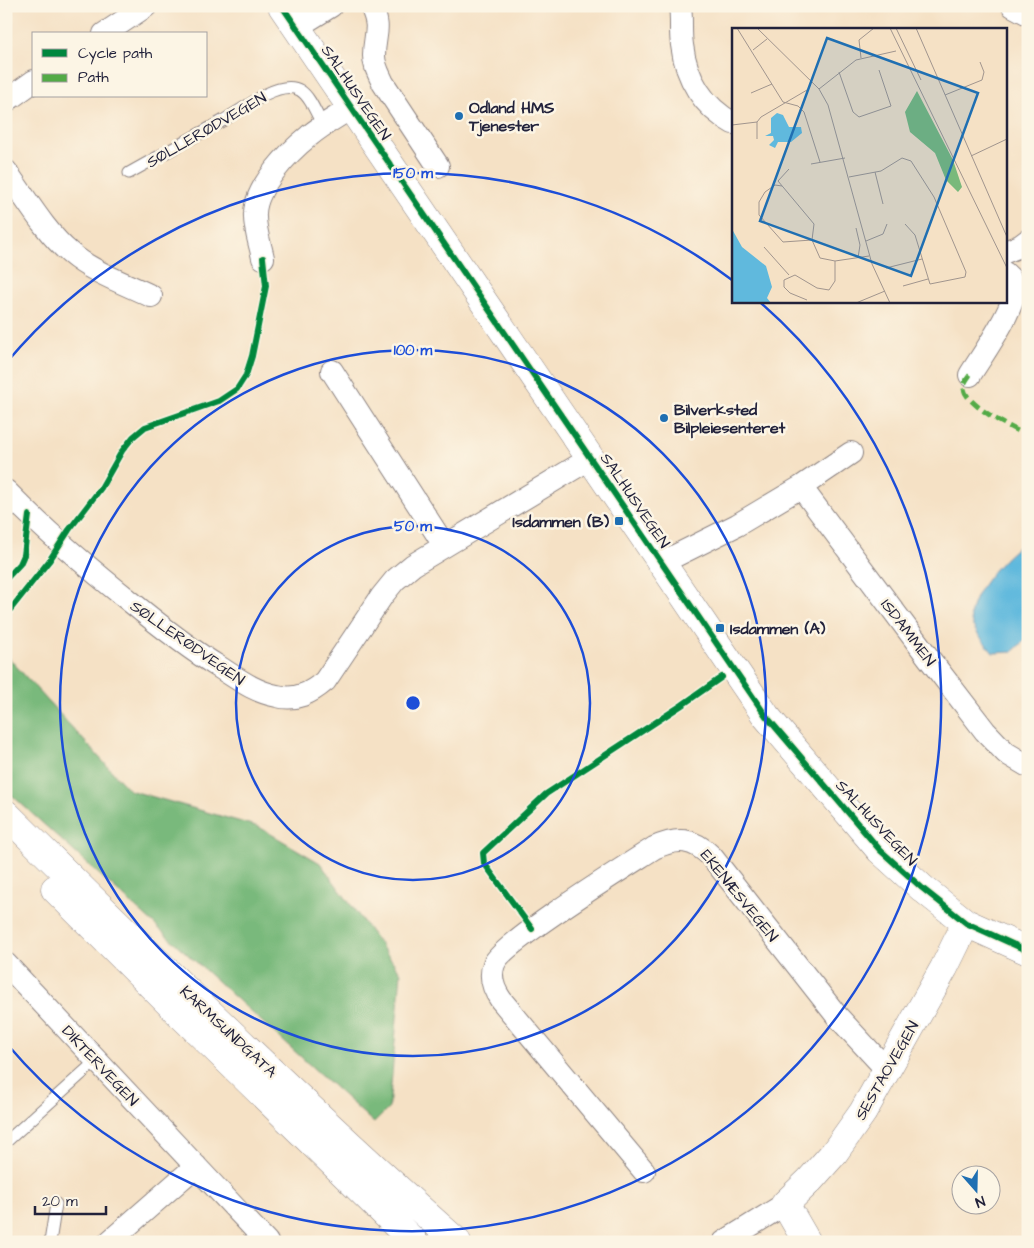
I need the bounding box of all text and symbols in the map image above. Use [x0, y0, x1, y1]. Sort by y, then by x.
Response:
inset map [732, 28, 1006, 302]
legend [32, 32, 208, 98]
street label: SALHUSVEGEN [316, 41, 396, 145]
text: Cycle path [78, 43, 153, 65]
text: Path [78, 67, 109, 88]
street label: SØLLERØDVEGEN [142, 87, 271, 173]
place label: Odland HMS Tjenester [468, 97, 555, 137]
marker: Odland HMS Tjenester [453, 110, 465, 122]
text: 150 m [393, 163, 433, 184]
text: 100 m [394, 340, 433, 361]
place label: Bilverksted Bilpleiesenteret [674, 399, 786, 439]
marker: Bilverksted Bilpleiesenteret [658, 412, 670, 424]
street label: SALHUSVEGEN [595, 449, 675, 553]
place label: Isdammen (B) [512, 511, 609, 533]
marker: Isdammen (B) [613, 515, 625, 527]
text: 50 m [394, 516, 432, 537]
street label: ISDAMMEN [876, 594, 941, 671]
street label: SØLLERØDVEGEN [126, 595, 249, 691]
place label: Isdammen (A) [730, 618, 826, 640]
marker: Isdammen (A) [714, 622, 726, 634]
centre of rings [404, 694, 422, 712]
street label: SALHUSVEGEN [830, 775, 922, 871]
street label: EKENÆSVEGEN [695, 845, 783, 946]
street label: KARMSUNDGATA [175, 981, 282, 1083]
street label: SESTAOVEGEN [850, 1017, 924, 1124]
street label: DIKTERVEGEN [57, 1020, 144, 1111]
north arrow [952, 1166, 1002, 1216]
scale bar [35, 1183, 106, 1215]
text: N [972, 1190, 988, 1212]
text: 20 m [42, 1191, 78, 1212]

